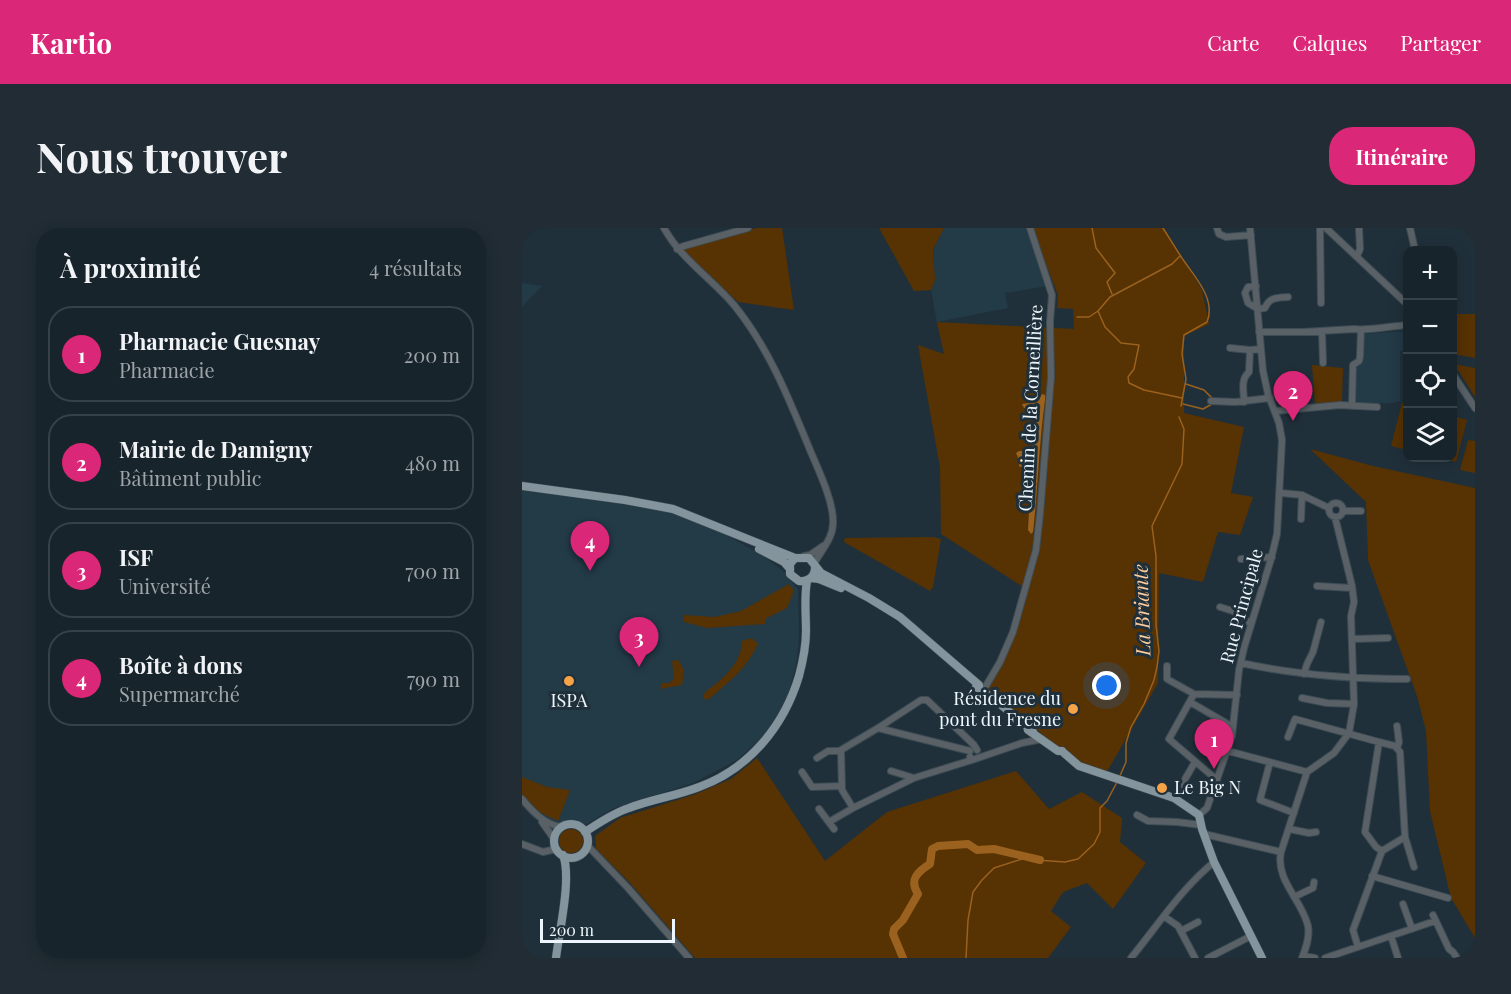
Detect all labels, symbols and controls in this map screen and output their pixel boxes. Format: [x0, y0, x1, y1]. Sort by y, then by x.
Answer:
text: Kartio [30, 24, 112, 61]
text: Carte [1207, 28, 1260, 56]
text: Calques [1293, 28, 1367, 56]
text: Partager [1400, 28, 1481, 56]
button: Itinéraire [1329, 127, 1475, 185]
text: Nous trouver [36, 128, 287, 184]
map controls [1403, 246, 1457, 462]
button: + [1403, 246, 1457, 300]
text: À proximité [60, 250, 201, 285]
text: 4 résultats [369, 254, 462, 281]
button: − [1403, 300, 1457, 354]
street label: Chemin de la Corneillière [1013, 304, 1047, 512]
text: Pharmacie Guesnay [119, 326, 320, 356]
text: 1 [78, 341, 85, 368]
text: 200 m [404, 341, 460, 368]
button: locate [1403, 354, 1457, 408]
text: Pharmacie [119, 356, 215, 383]
pin: 2 [1274, 372, 1312, 421]
button: layers [1403, 408, 1457, 462]
text: Mairie de Damigny [119, 434, 312, 464]
text: 2 [76, 449, 87, 476]
text: 480 m [405, 449, 460, 476]
text: Bâtiment public [119, 464, 262, 491]
pin: 4 [570, 522, 610, 571]
text: ISF [119, 542, 153, 572]
street label: Rue Principale [1214, 546, 1268, 666]
text: 3 [77, 557, 86, 584]
text: 700 m [405, 557, 460, 584]
water label: La Briante [1125, 563, 1156, 657]
text: Université [119, 572, 211, 599]
pin: 3 [620, 618, 658, 667]
text: Boîte à dons [119, 650, 243, 680]
text: 4 [76, 665, 87, 692]
text: 790 m [407, 665, 460, 692]
your location [1092, 671, 1121, 700]
marker: ISPA [562, 674, 576, 688]
text: Supermarché [119, 680, 240, 707]
place label: Résidence du pont du Fresne [939, 686, 1062, 731]
place label: ISPA [551, 688, 588, 712]
marker: Résidence du pont du Fresne [1066, 702, 1080, 716]
pin: 1 [1194, 720, 1234, 769]
place label: Le Big N [1174, 775, 1242, 799]
marker: Le Big N [1155, 781, 1169, 795]
scale bar [540, 916, 675, 944]
text: 200 m [549, 919, 594, 940]

